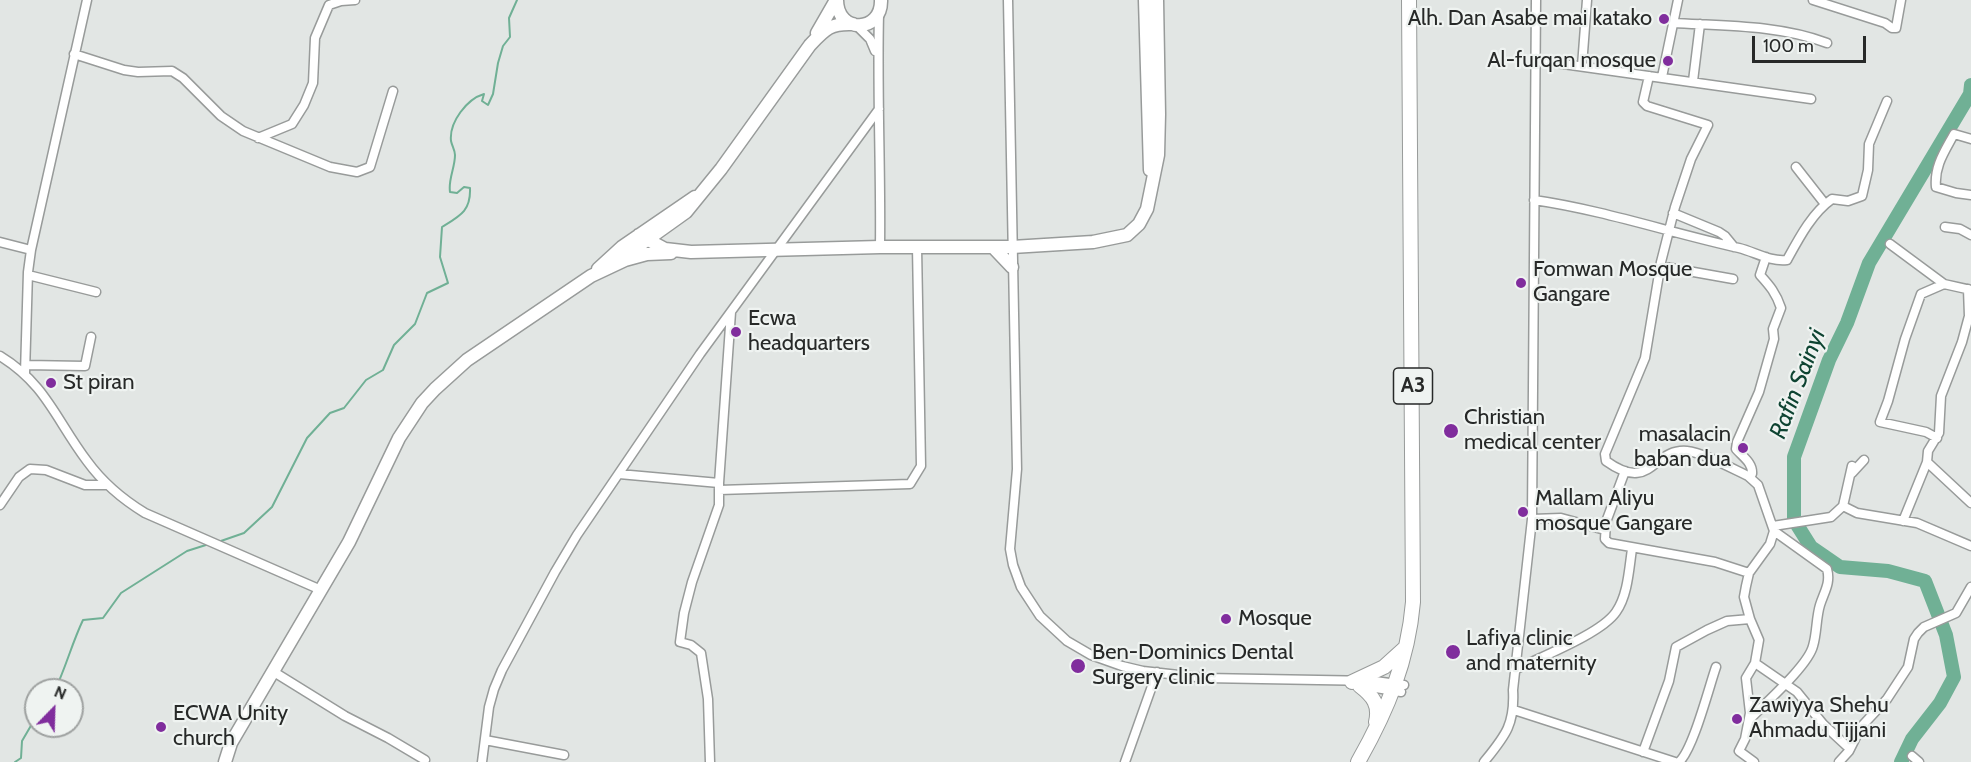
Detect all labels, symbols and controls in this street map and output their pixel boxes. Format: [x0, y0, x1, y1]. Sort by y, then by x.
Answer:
place label: Alh. Dan Asabe mai katako [1408, 6, 1652, 32]
marker: Alh. Dan Asabe mai katako [1657, 12, 1671, 26]
scale bar [1755, 24, 1869, 62]
text: 100 m [1763, 35, 1814, 57]
place label: Al-furqan mosque [1487, 48, 1656, 74]
marker: Al-furqan mosque [1661, 54, 1675, 68]
place label: Fomwan Mosque Gangare [1533, 257, 1692, 308]
marker: Fomwan Mosque Gangare [1514, 276, 1528, 290]
place label: Ecwa headquarters [748, 306, 870, 358]
marker: Ecwa headquarters [729, 325, 743, 339]
water label: Rafin Sainyi [1764, 325, 1832, 443]
road number: A3 [1394, 368, 1432, 404]
place label: St piran [63, 370, 134, 396]
marker: St piran [44, 376, 58, 390]
place label: Christian medical center [1464, 405, 1601, 457]
marker: Christian medical center [1442, 422, 1460, 440]
place label: masalacin baban dua [1634, 422, 1731, 474]
marker: masalacin baban dua [1736, 441, 1750, 455]
place label: Mallam Aliyu mosque Gangare [1535, 486, 1693, 538]
marker: Mallam Aliyu mosque Gangare [1516, 505, 1530, 519]
place label: Mosque [1238, 606, 1312, 632]
marker: Mosque [1219, 612, 1233, 626]
place label: Lafiya clinic and maternity [1466, 626, 1597, 678]
place label: Ben-Dominics Dental Surgery clinic [1092, 640, 1293, 692]
marker: Lafiya clinic and maternity [1444, 643, 1462, 661]
marker: Ben-Dominics Dental Surgery clinic [1069, 657, 1087, 675]
north arrow [24, 678, 84, 738]
text: N [52, 682, 69, 704]
place label: Zawiyya Shehu Ahmadu Tijjani [1749, 693, 1889, 744]
place label: ECWA Unity church [173, 701, 288, 752]
marker: Zawiyya Shehu Ahmadu Tijjani [1730, 712, 1744, 726]
marker: ECWA Unity church [154, 720, 168, 734]

